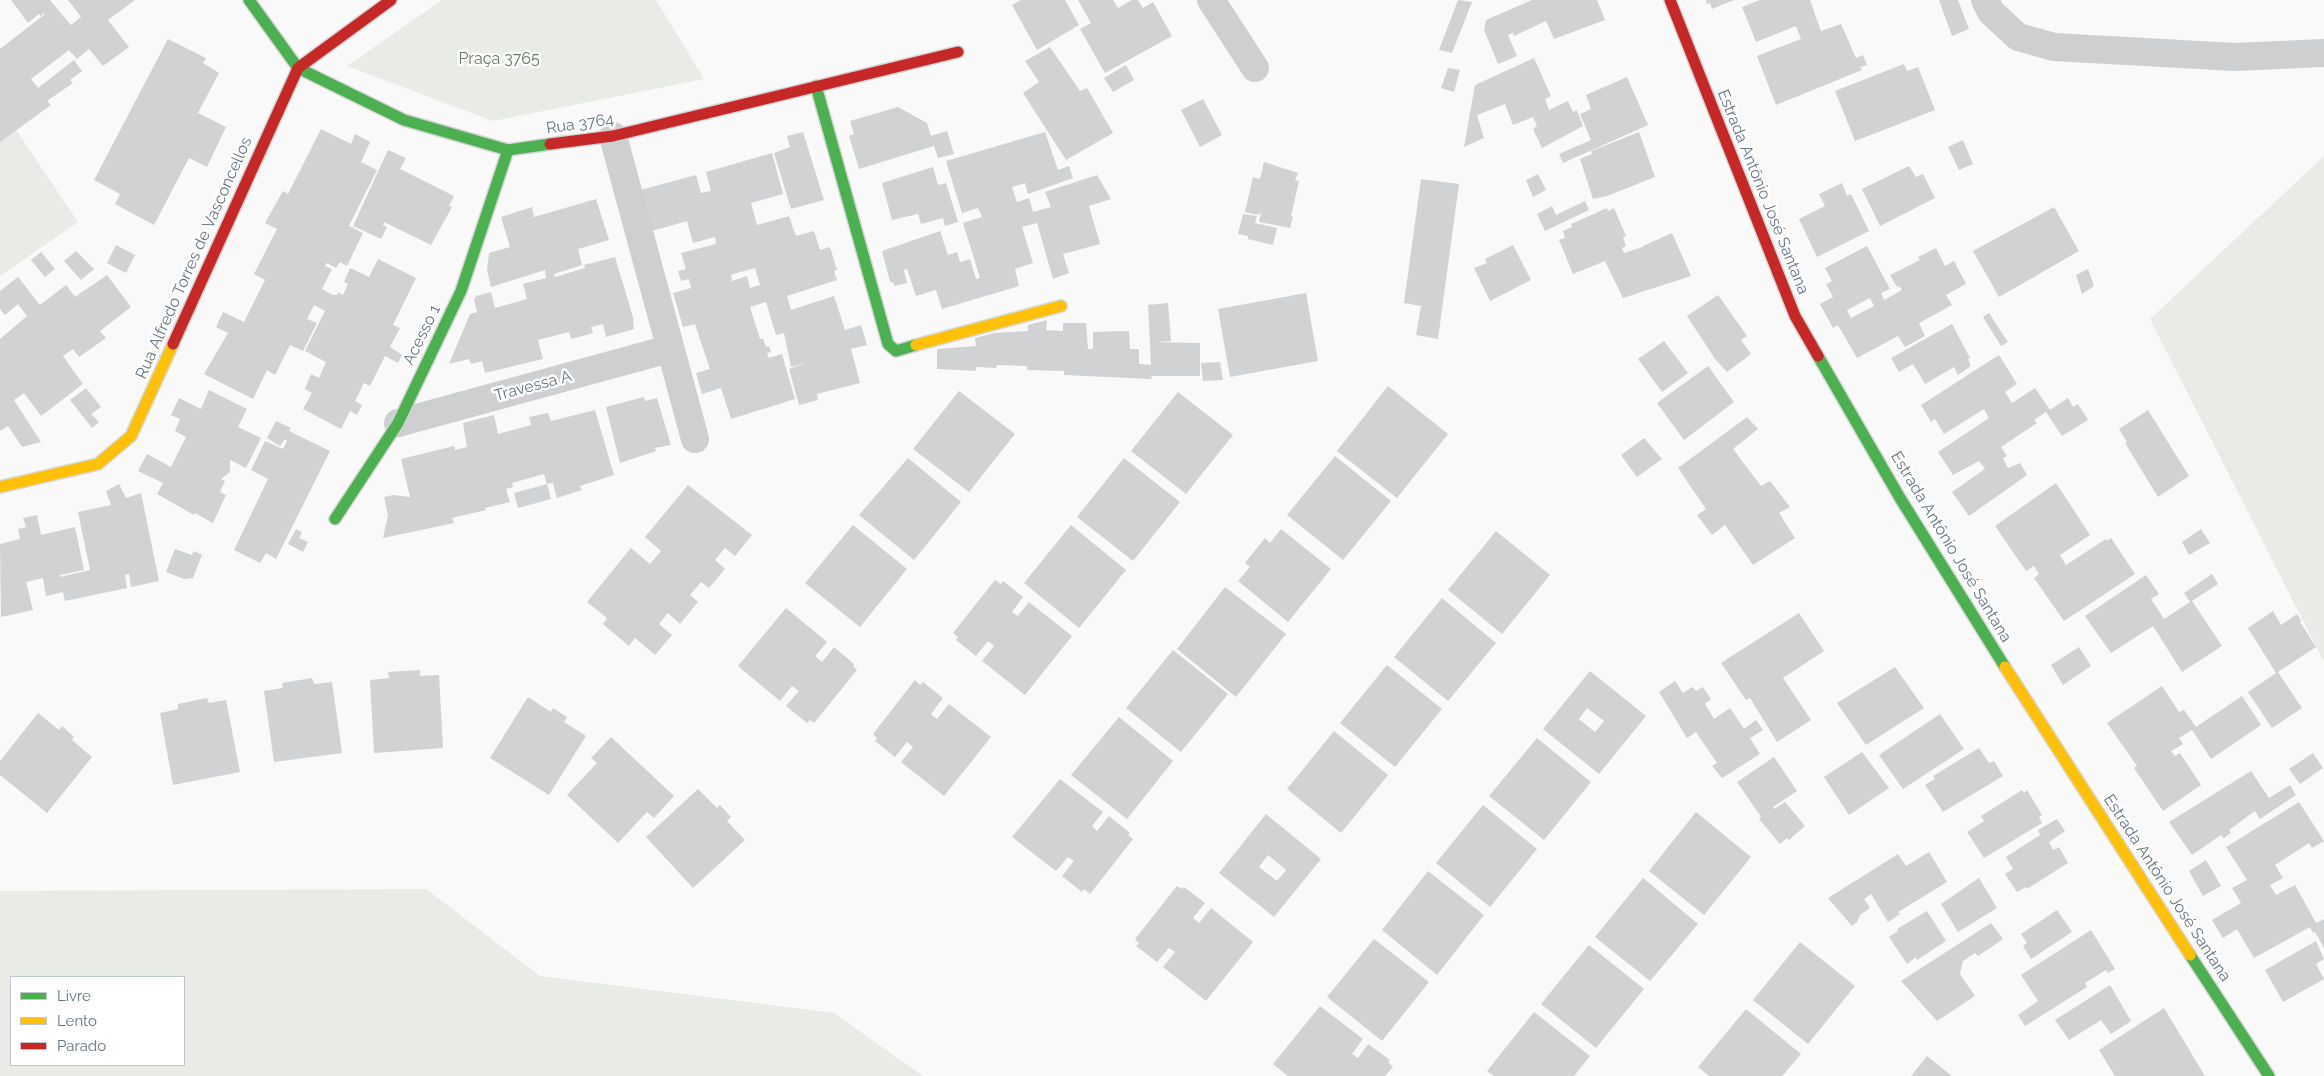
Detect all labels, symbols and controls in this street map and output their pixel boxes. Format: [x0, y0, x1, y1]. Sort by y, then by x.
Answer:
park label: Praça 3765 [458, 49, 540, 69]
street label: Estrada Antônio José Santana [1713, 87, 1813, 297]
street label: Rua 3764 [545, 110, 615, 138]
street label: Rua Alfredo Torres de Vasconcellos [132, 134, 256, 382]
street label: Acesso 1 [399, 302, 445, 368]
street label: Travessa A [492, 366, 574, 406]
street label: Estrada Antônio José Santana [1886, 448, 2016, 646]
street label: Estrada Antônio José Santana [2099, 791, 2235, 985]
legend [10, 976, 185, 1066]
text: Livre [57, 987, 91, 1005]
text: Lento [57, 1012, 97, 1030]
text: Parado [57, 1037, 106, 1055]

